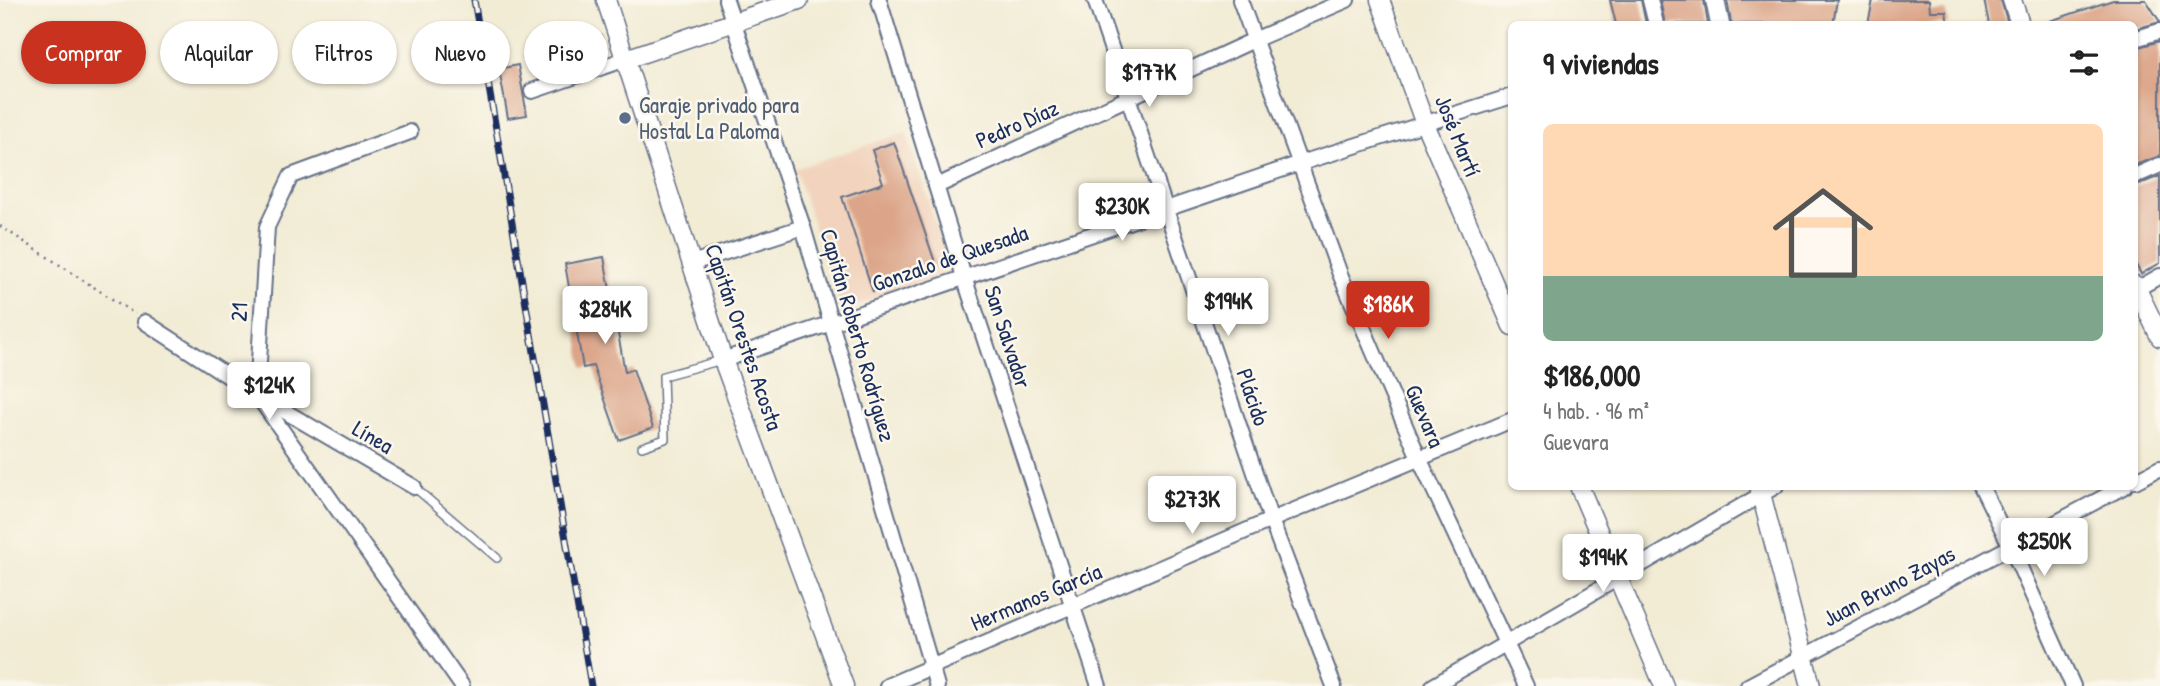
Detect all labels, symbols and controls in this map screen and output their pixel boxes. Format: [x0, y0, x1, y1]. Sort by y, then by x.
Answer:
chip: Comprar [21, 21, 146, 84]
chip: Alquilar [160, 21, 278, 84]
chip: Filtros [292, 21, 397, 84]
chip: Nuevo [411, 21, 510, 84]
chip: Piso [524, 21, 608, 84]
text: 9 viviendas [1543, 43, 1659, 83]
icon: filters [2065, 44, 2103, 82]
pin: $177K [1100, 50, 1198, 109]
text: $177K [1122, 56, 1176, 87]
place label: Garaje privado para Hostal La Paloma [639, 89, 799, 146]
street label: José Martí [1428, 90, 1489, 181]
street label: Pedro Díaz [971, 92, 1063, 156]
marker: Garaje privado para Hostal La Paloma [617, 110, 633, 126]
icon: home [1760, 170, 1886, 296]
pin: $230K [1073, 184, 1171, 243]
text: $230K [1094, 190, 1150, 221]
street label: Gonzalo de Quesada [868, 216, 1032, 299]
street label: Capitán Roberto Rodríguez [813, 225, 904, 445]
street label: Capitán Orestes Acosta [698, 239, 791, 434]
pin: $194K [1179, 278, 1277, 338]
street label: San Salvador [977, 282, 1040, 392]
pin: $186K [1339, 282, 1437, 341]
text: $194K [1203, 285, 1253, 316]
pin: $284K [556, 286, 654, 346]
text: $186K [1362, 288, 1414, 319]
text: $284K [578, 293, 632, 324]
street label: 21 [223, 302, 254, 322]
text: $186,000 [1543, 355, 1640, 395]
pin: $124K [220, 362, 318, 422]
street label: Plácido [1229, 364, 1278, 430]
text: $124K [243, 369, 295, 400]
street label: Guevara [1398, 380, 1453, 452]
text: 4 hab. · 96 m² [1543, 395, 1649, 426]
street label: Línea [347, 413, 399, 461]
text: Guevara [1543, 426, 1608, 457]
pin: $273K [1143, 476, 1241, 536]
text: $273K [1164, 483, 1220, 514]
pin: $250K [1995, 518, 2093, 578]
text: $250K [2017, 525, 2071, 556]
pin: $194K [1554, 534, 1652, 594]
street label: Juan Bruno Zayas [1817, 538, 1960, 633]
text: $194K [1578, 541, 1628, 572]
street label: Hermanos García [966, 555, 1106, 638]

